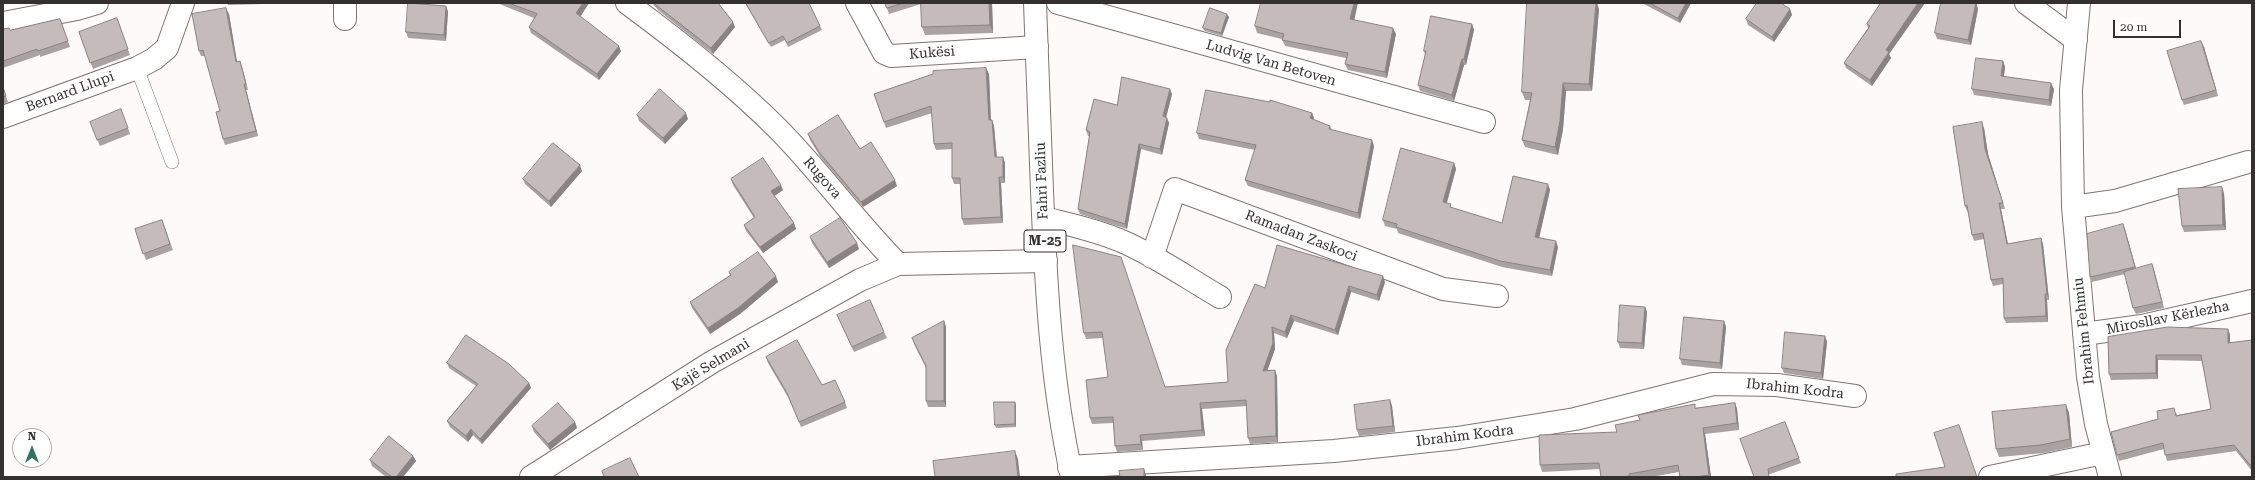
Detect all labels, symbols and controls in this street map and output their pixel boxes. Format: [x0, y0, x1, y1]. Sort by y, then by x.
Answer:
scale bar [2115, 12, 2183, 38]
text: 20 m [2120, 20, 2147, 34]
street label: Ludvig Van Betoven [1204, 36, 1338, 90]
street label: Kukësi [909, 43, 955, 63]
street label: Bernard Llupi [23, 68, 117, 116]
street label: Fahri Fazliu [1032, 142, 1052, 220]
street label: Rugova [799, 154, 845, 202]
street label: Ramadan Zaskoci [1242, 207, 1360, 265]
road number: M-25 [1024, 230, 1066, 252]
street label: Ibrahim Fehmiu [2070, 277, 2098, 385]
street label: Mirosllav Kërlezha [2105, 298, 2231, 338]
street label: Kajë Selmani [669, 335, 753, 395]
street label: Ibrahim Kodra [1745, 376, 1845, 402]
street label: Ibrahim Kodra [1415, 422, 1515, 450]
north arrow [12, 428, 52, 468]
text: N [28, 430, 36, 443]

